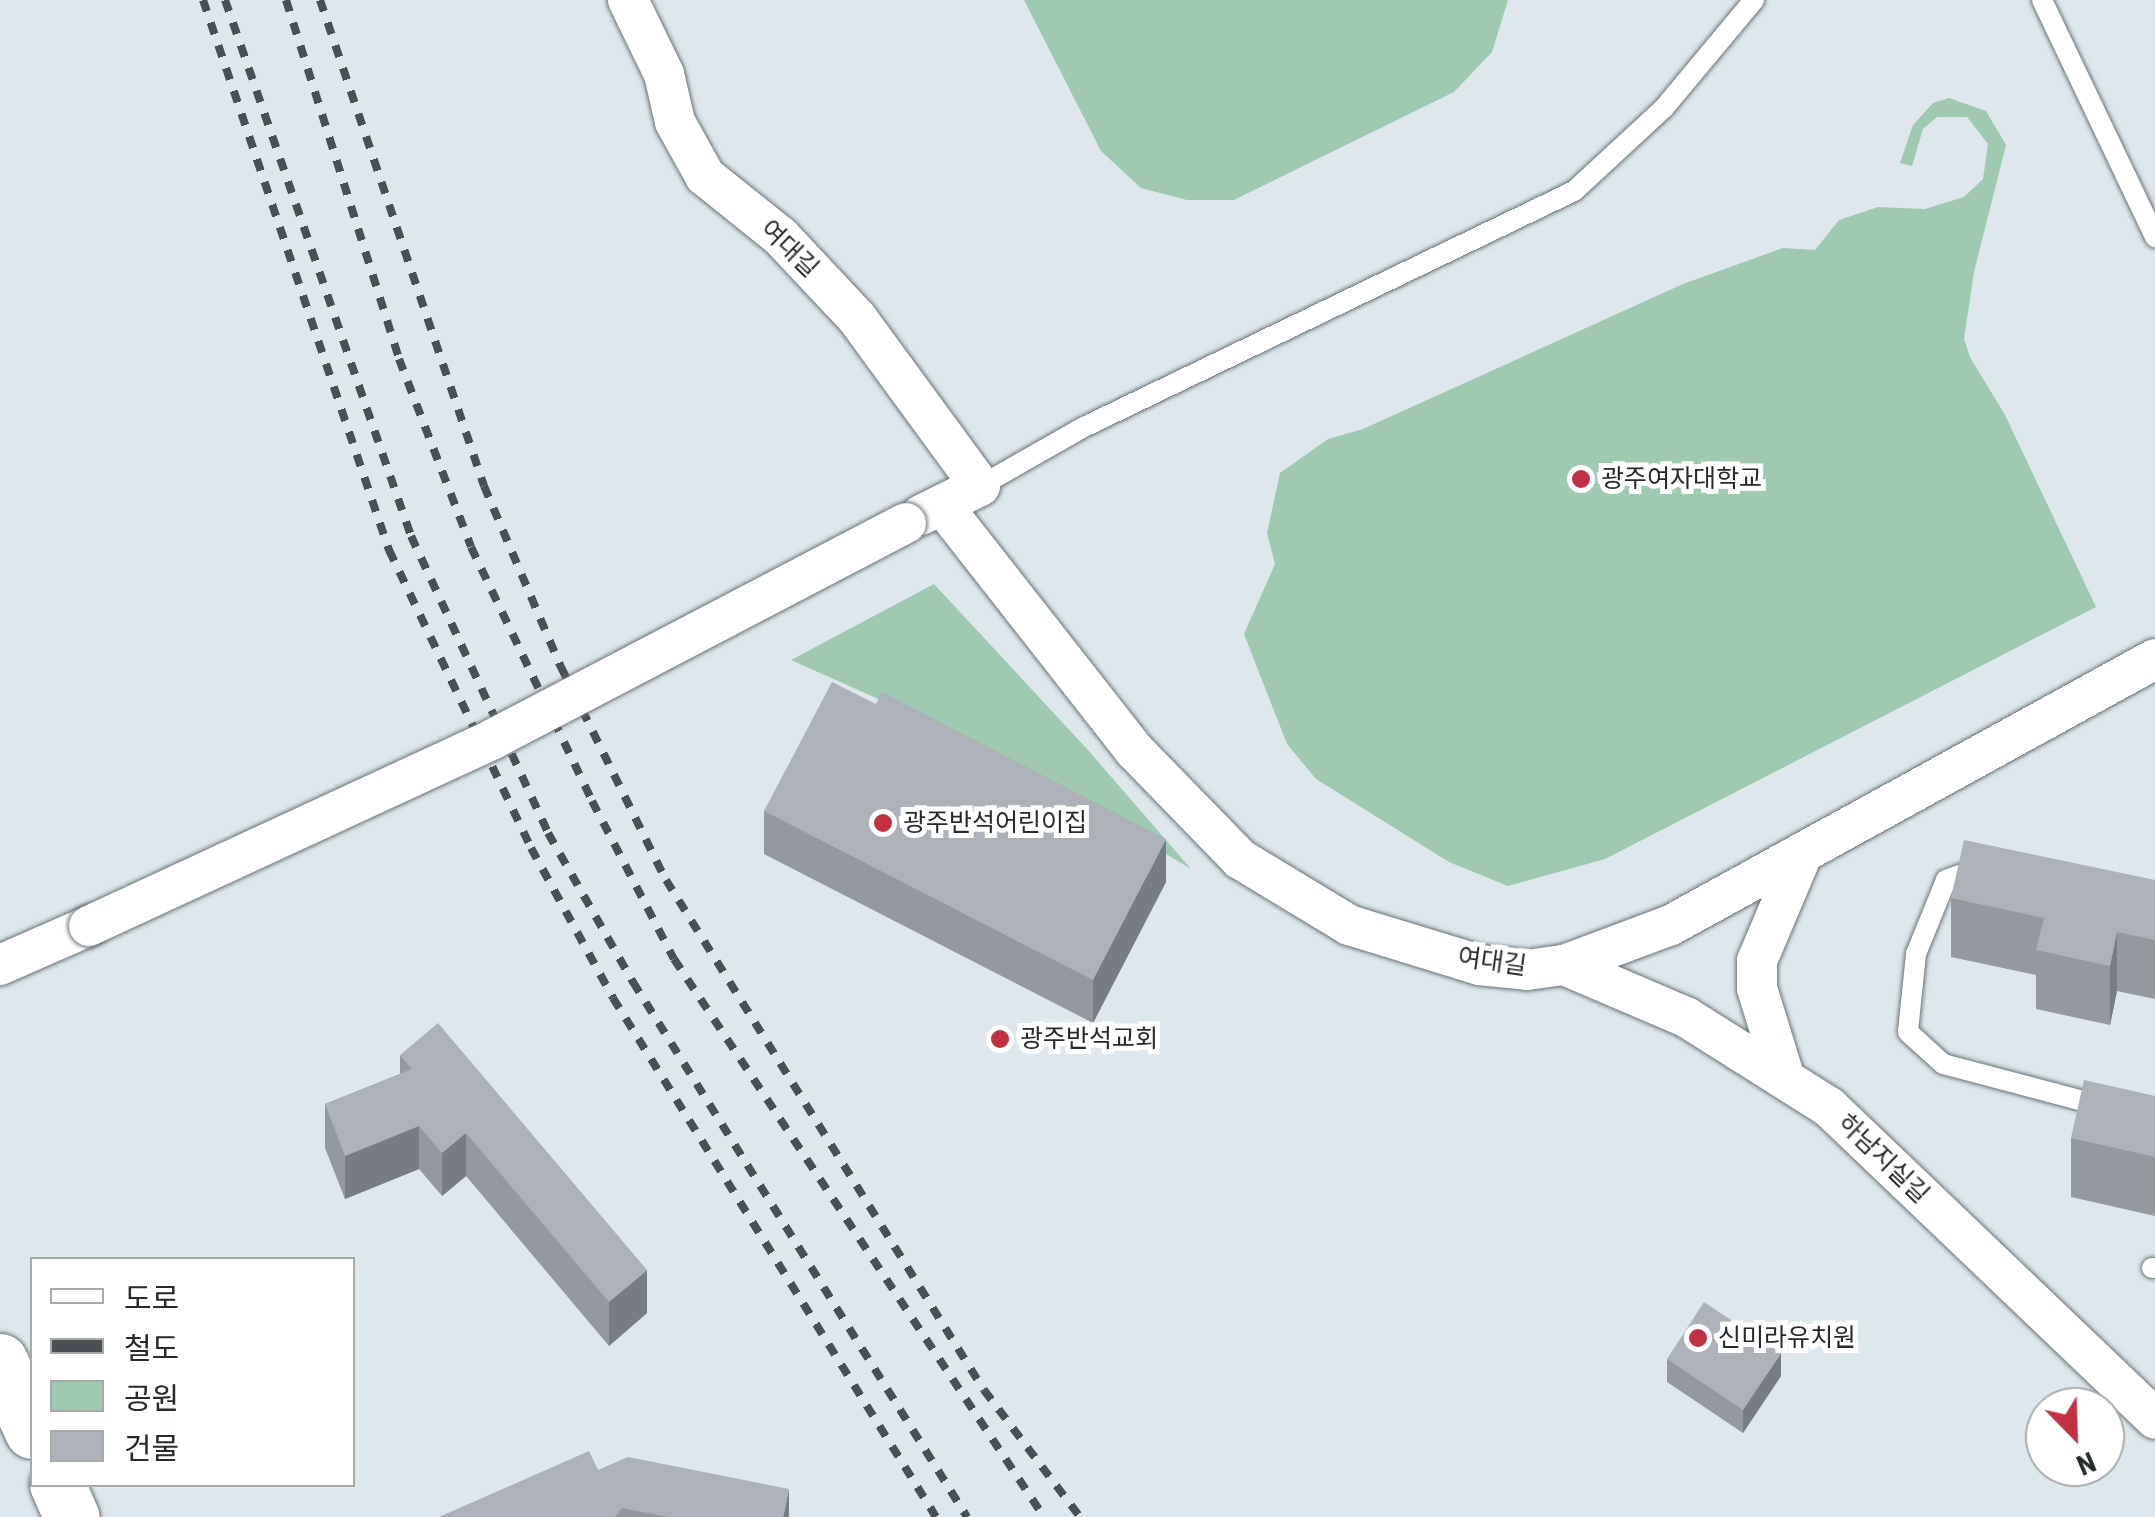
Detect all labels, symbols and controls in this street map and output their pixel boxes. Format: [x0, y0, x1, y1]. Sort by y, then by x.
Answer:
street label: 여대길 [754, 214, 824, 284]
place label: 광주여자대학교 [1601, 464, 1762, 494]
marker: 광주여자대학교 [1570, 468, 1592, 490]
place label: 광주반석어린이집 [903, 808, 1087, 838]
marker: 광주반석어린이집 [872, 812, 894, 834]
street label: 여대길 [1456, 942, 1528, 982]
place label: 광주반석교회 [1020, 1024, 1158, 1054]
marker: 광주반석교회 [989, 1028, 1011, 1050]
street label: 하남지실길 [1831, 1108, 1935, 1210]
legend [30, 1257, 355, 1487]
text: 도로 [124, 1281, 179, 1316]
place label: 신미라유치원 [1718, 1323, 1856, 1353]
marker: 신미라유치원 [1687, 1327, 1709, 1349]
text: 철도 [124, 1331, 179, 1366]
text: 공원 [124, 1381, 179, 1416]
north arrow [2025, 1387, 2125, 1487]
text: 건물 [124, 1431, 179, 1466]
text: N [2072, 1445, 2100, 1482]

